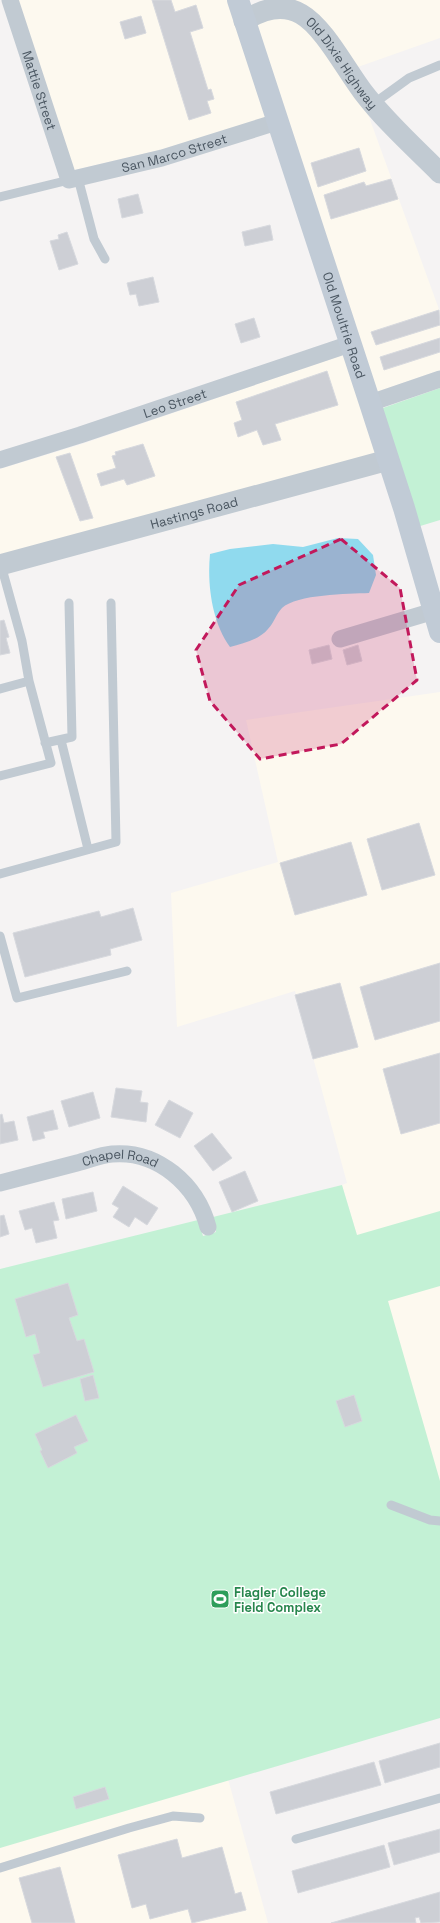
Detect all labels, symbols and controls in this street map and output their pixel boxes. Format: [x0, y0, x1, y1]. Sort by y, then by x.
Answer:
street label: Old Dixie Highway [303, 13, 382, 113]
street label: Mattie Street [19, 48, 61, 132]
street label: San Marco Street [120, 130, 229, 176]
street label: Old Moultrie Road [319, 270, 370, 380]
street label: Leo Street [141, 384, 209, 422]
street label: Hastings Road [148, 492, 240, 532]
street label: Chapel Road [80, 1145, 162, 1171]
place label: Flagler College Field Complex [234, 1584, 326, 1616]
sports icon: Flagler College Field Complex [209, 1588, 231, 1610]

